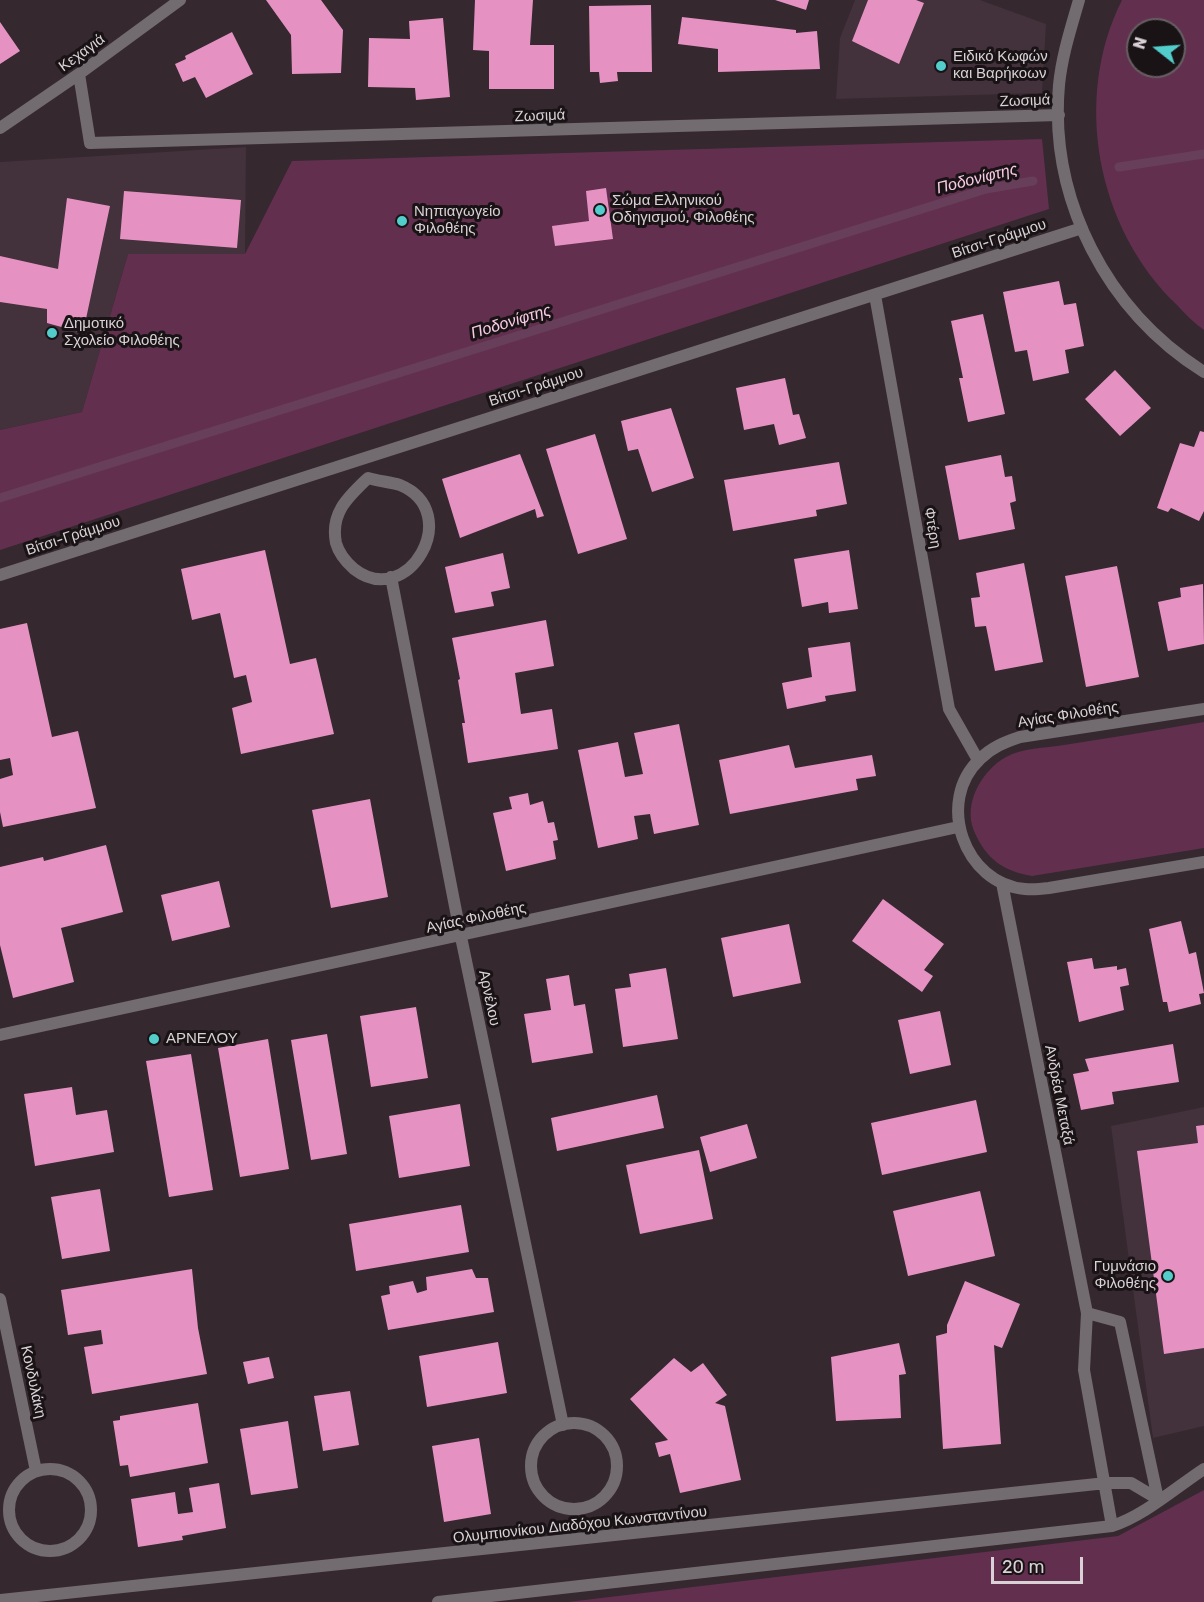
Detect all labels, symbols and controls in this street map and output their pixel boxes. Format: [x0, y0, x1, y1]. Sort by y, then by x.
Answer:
north arrow [1126, 18, 1186, 78]
street label: Κεχαγιά [56, 30, 108, 76]
text: N [1129, 35, 1151, 51]
place label: Ειδικό Κωφών και Βαρήκοων [953, 48, 1048, 83]
marker: Ειδικό Κωφών και Βαρήκοων [934, 59, 948, 73]
street label: Ζωσιμά [999, 91, 1051, 111]
street label: Ζωσιμά [514, 106, 566, 126]
water label: Ποδονίφτης [935, 160, 1019, 198]
place label: Σώμα Ελληνικού Οδηγισμού, Φιλοθέης [612, 192, 755, 227]
place label: Νηπιαγωγείο Φιλοθέης [414, 203, 501, 238]
marker: Σώμα Ελληνικού Οδηγισμού, Φιλοθέης [593, 203, 607, 217]
marker: Νηπιαγωγείο Φιλοθέης [395, 214, 409, 228]
street label: Βίτσι-Γράμμου [950, 215, 1048, 263]
water label: Ποδονίφτης [469, 301, 553, 343]
place label: Δημοτικό Σχολείο Φιλοθέης [64, 315, 180, 350]
marker: Δημοτικό Σχολείο Φιλοθέης [45, 326, 59, 340]
street label: Βίτσι-Γράμμου [487, 363, 585, 411]
street label: Φτέρη [920, 506, 944, 550]
street label: Βίτσι-Γράμμου [24, 512, 122, 560]
street label: Αγίας Φιλοθέης [1016, 698, 1120, 732]
street label: Αγίας Φιλοθέης [424, 899, 528, 937]
street label: Αρνέλου [474, 968, 504, 1028]
place label: ΑΡΝΕΛΟΥ [166, 1030, 238, 1048]
marker: ΑΡΝΕΛΟΥ [147, 1032, 161, 1046]
street label: Ανδρέα Μεταξά [1040, 1043, 1078, 1147]
place label: Γυμνάσιο Φιλοθέης [1094, 1258, 1156, 1293]
marker: Γυμνάσιο Φιλοθέης [1161, 1269, 1175, 1283]
street label: Κονδυλάκη [17, 1344, 49, 1420]
street label: Ολυμπιονίκου Διαδόχου Κωνσταντίνου [452, 1503, 708, 1547]
scale bar [994, 1545, 1086, 1583]
text: 20 m [1002, 1556, 1044, 1578]

